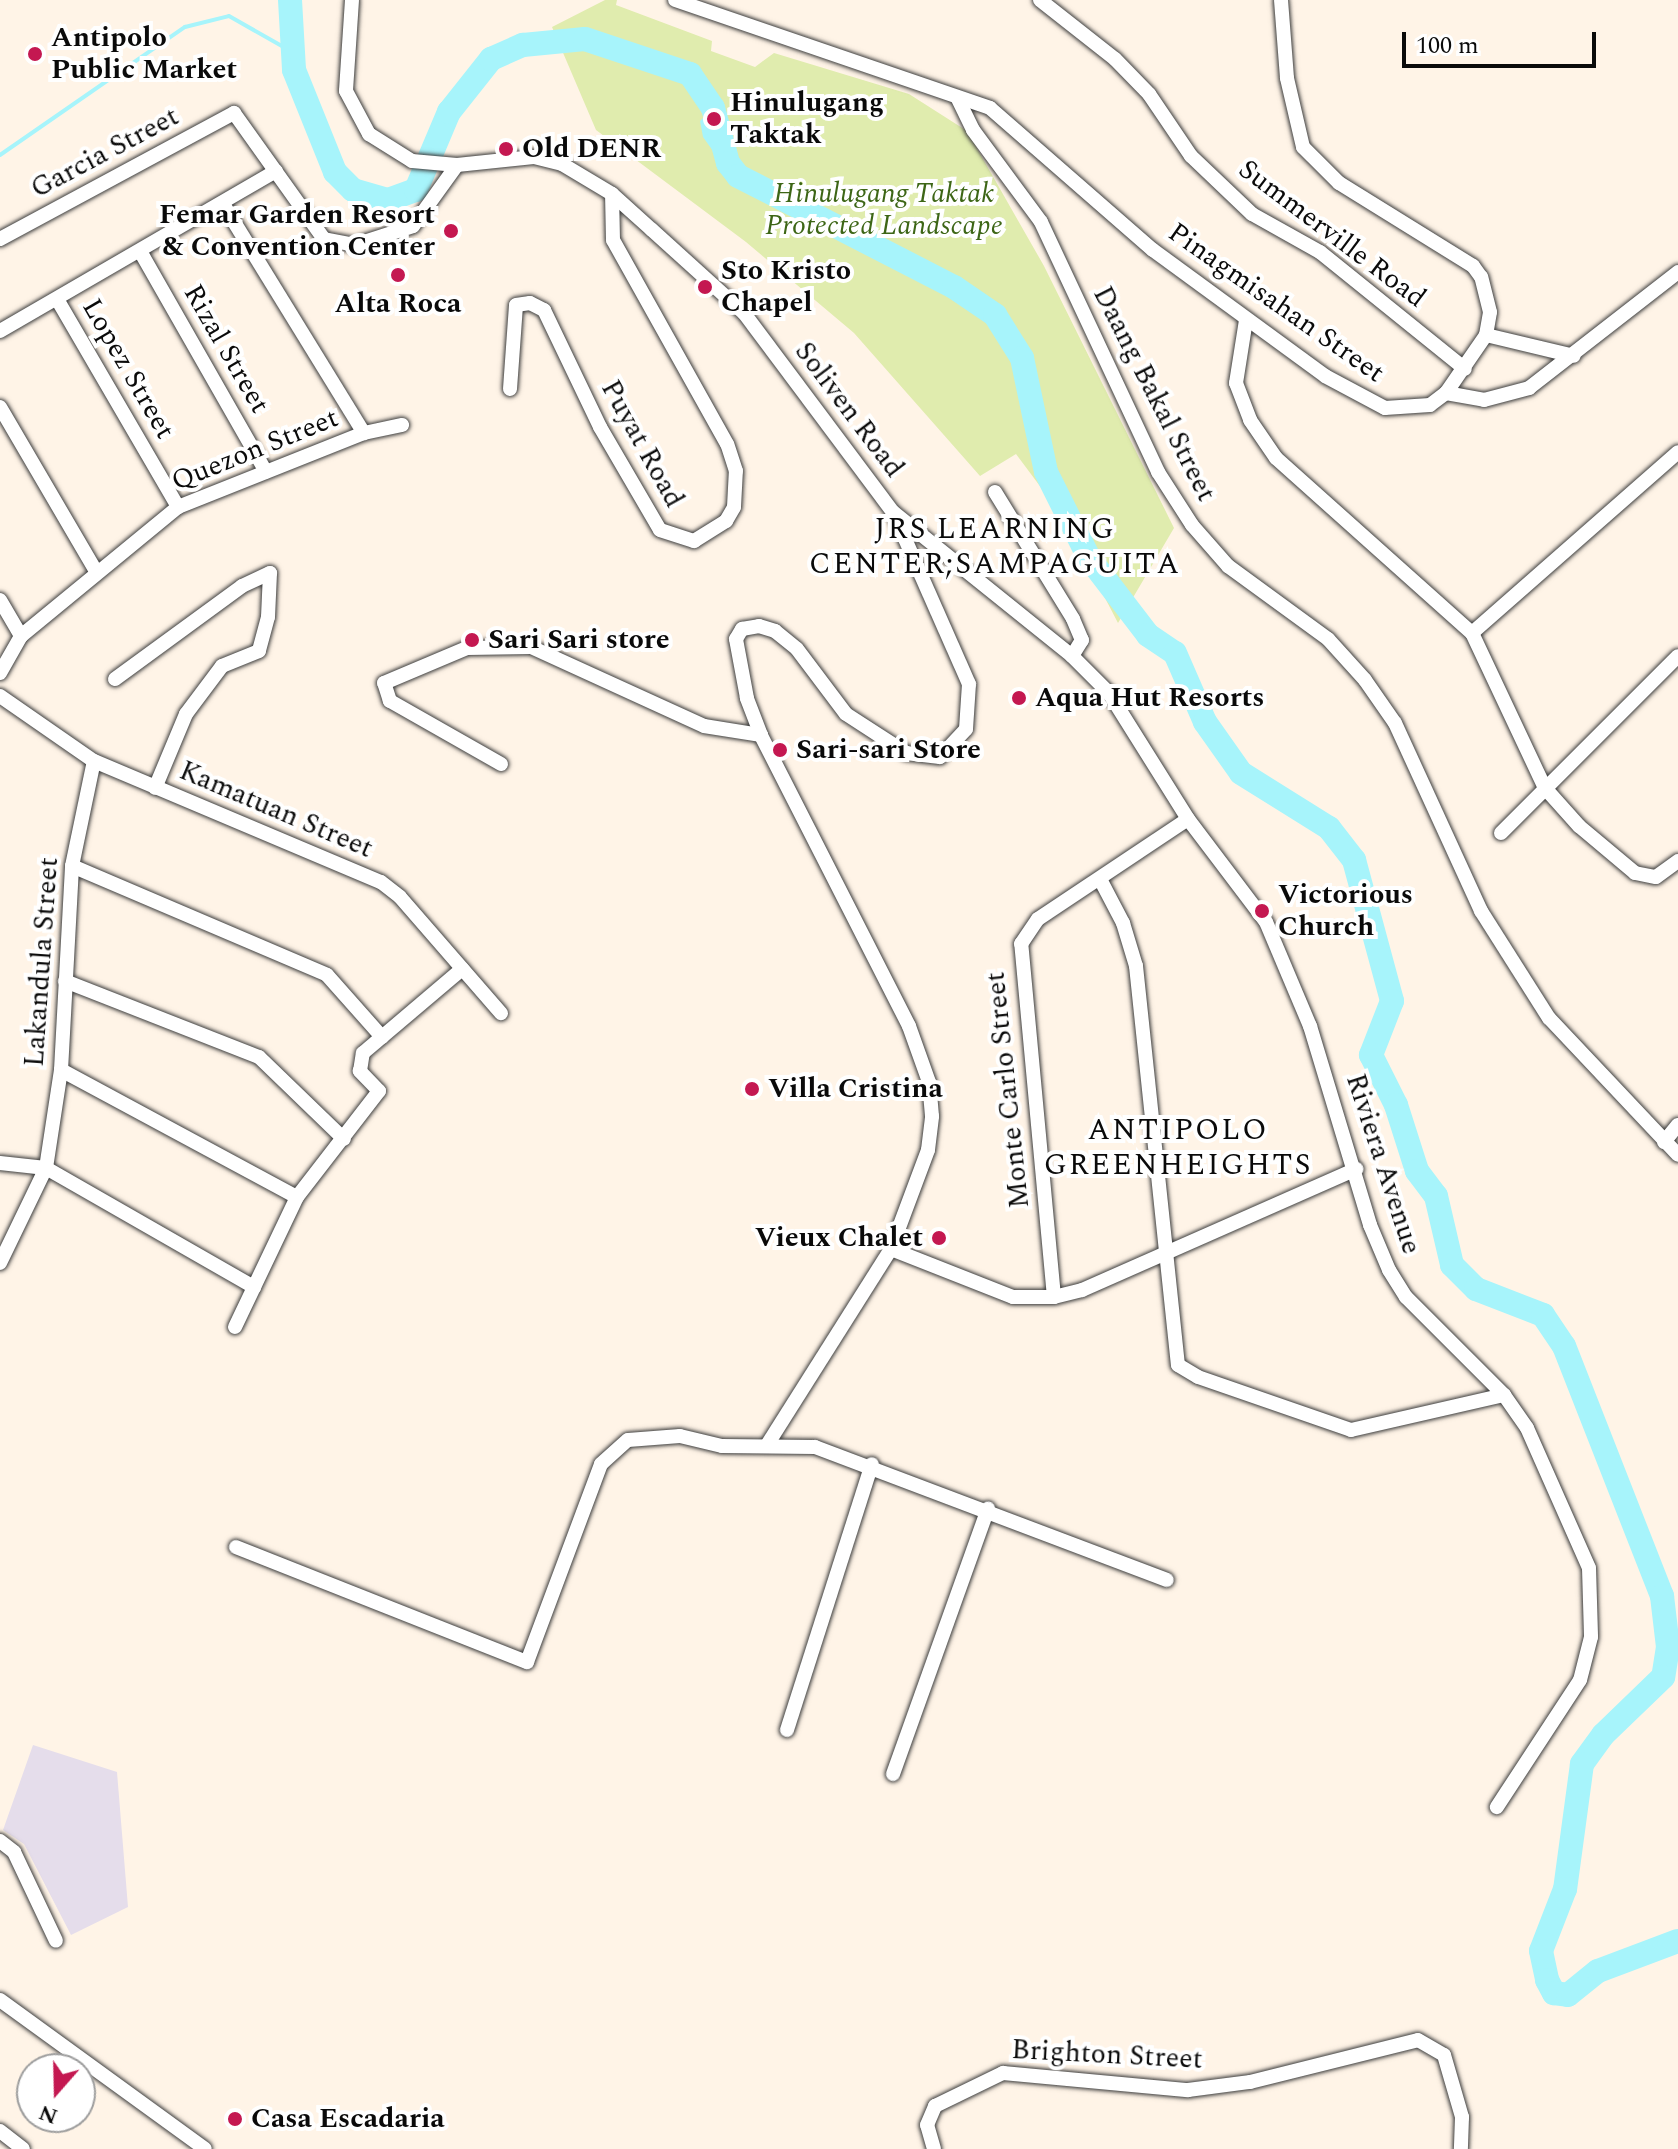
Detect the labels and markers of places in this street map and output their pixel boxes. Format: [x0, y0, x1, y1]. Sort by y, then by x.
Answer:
place label: Antipolo Public Market [51, 21, 237, 87]
marker: Antipolo Public Market [26, 45, 44, 63]
place label: Hinulugang Taktak [730, 86, 884, 152]
marker: Hinulugang Taktak [705, 110, 723, 128]
place label: Old DENR [522, 132, 661, 166]
marker: Old DENR [497, 140, 515, 158]
place label: Femar Garden Resort & Convention Center [159, 198, 435, 264]
marker: Femar Garden Resort & Convention Center [442, 222, 460, 240]
place label: Sto Kristo Chapel [721, 254, 851, 320]
marker: Alta Roca [389, 266, 407, 284]
marker: Sto Kristo Chapel [696, 278, 714, 296]
place label: Alta Roca [335, 287, 461, 321]
place label: Sari Sari store [488, 623, 670, 657]
marker: Sari Sari store [463, 631, 481, 649]
place label: Aqua Hut Resorts [1035, 681, 1265, 715]
marker: Aqua Hut Resorts [1010, 689, 1028, 707]
place label: Sari-sari Store [796, 733, 981, 767]
marker: Sari-sari Store [771, 741, 789, 759]
place label: Victorious Church [1278, 878, 1413, 944]
marker: Victorious Church [1253, 902, 1271, 920]
place label: Villa Cristina [768, 1072, 943, 1106]
marker: Villa Cristina [743, 1080, 761, 1098]
place label: Vieux Chalet [755, 1221, 923, 1255]
marker: Vieux Chalet [930, 1229, 948, 1247]
place label: Casa Escadaria [251, 2102, 445, 2136]
marker: Casa Escadaria [226, 2110, 244, 2128]

